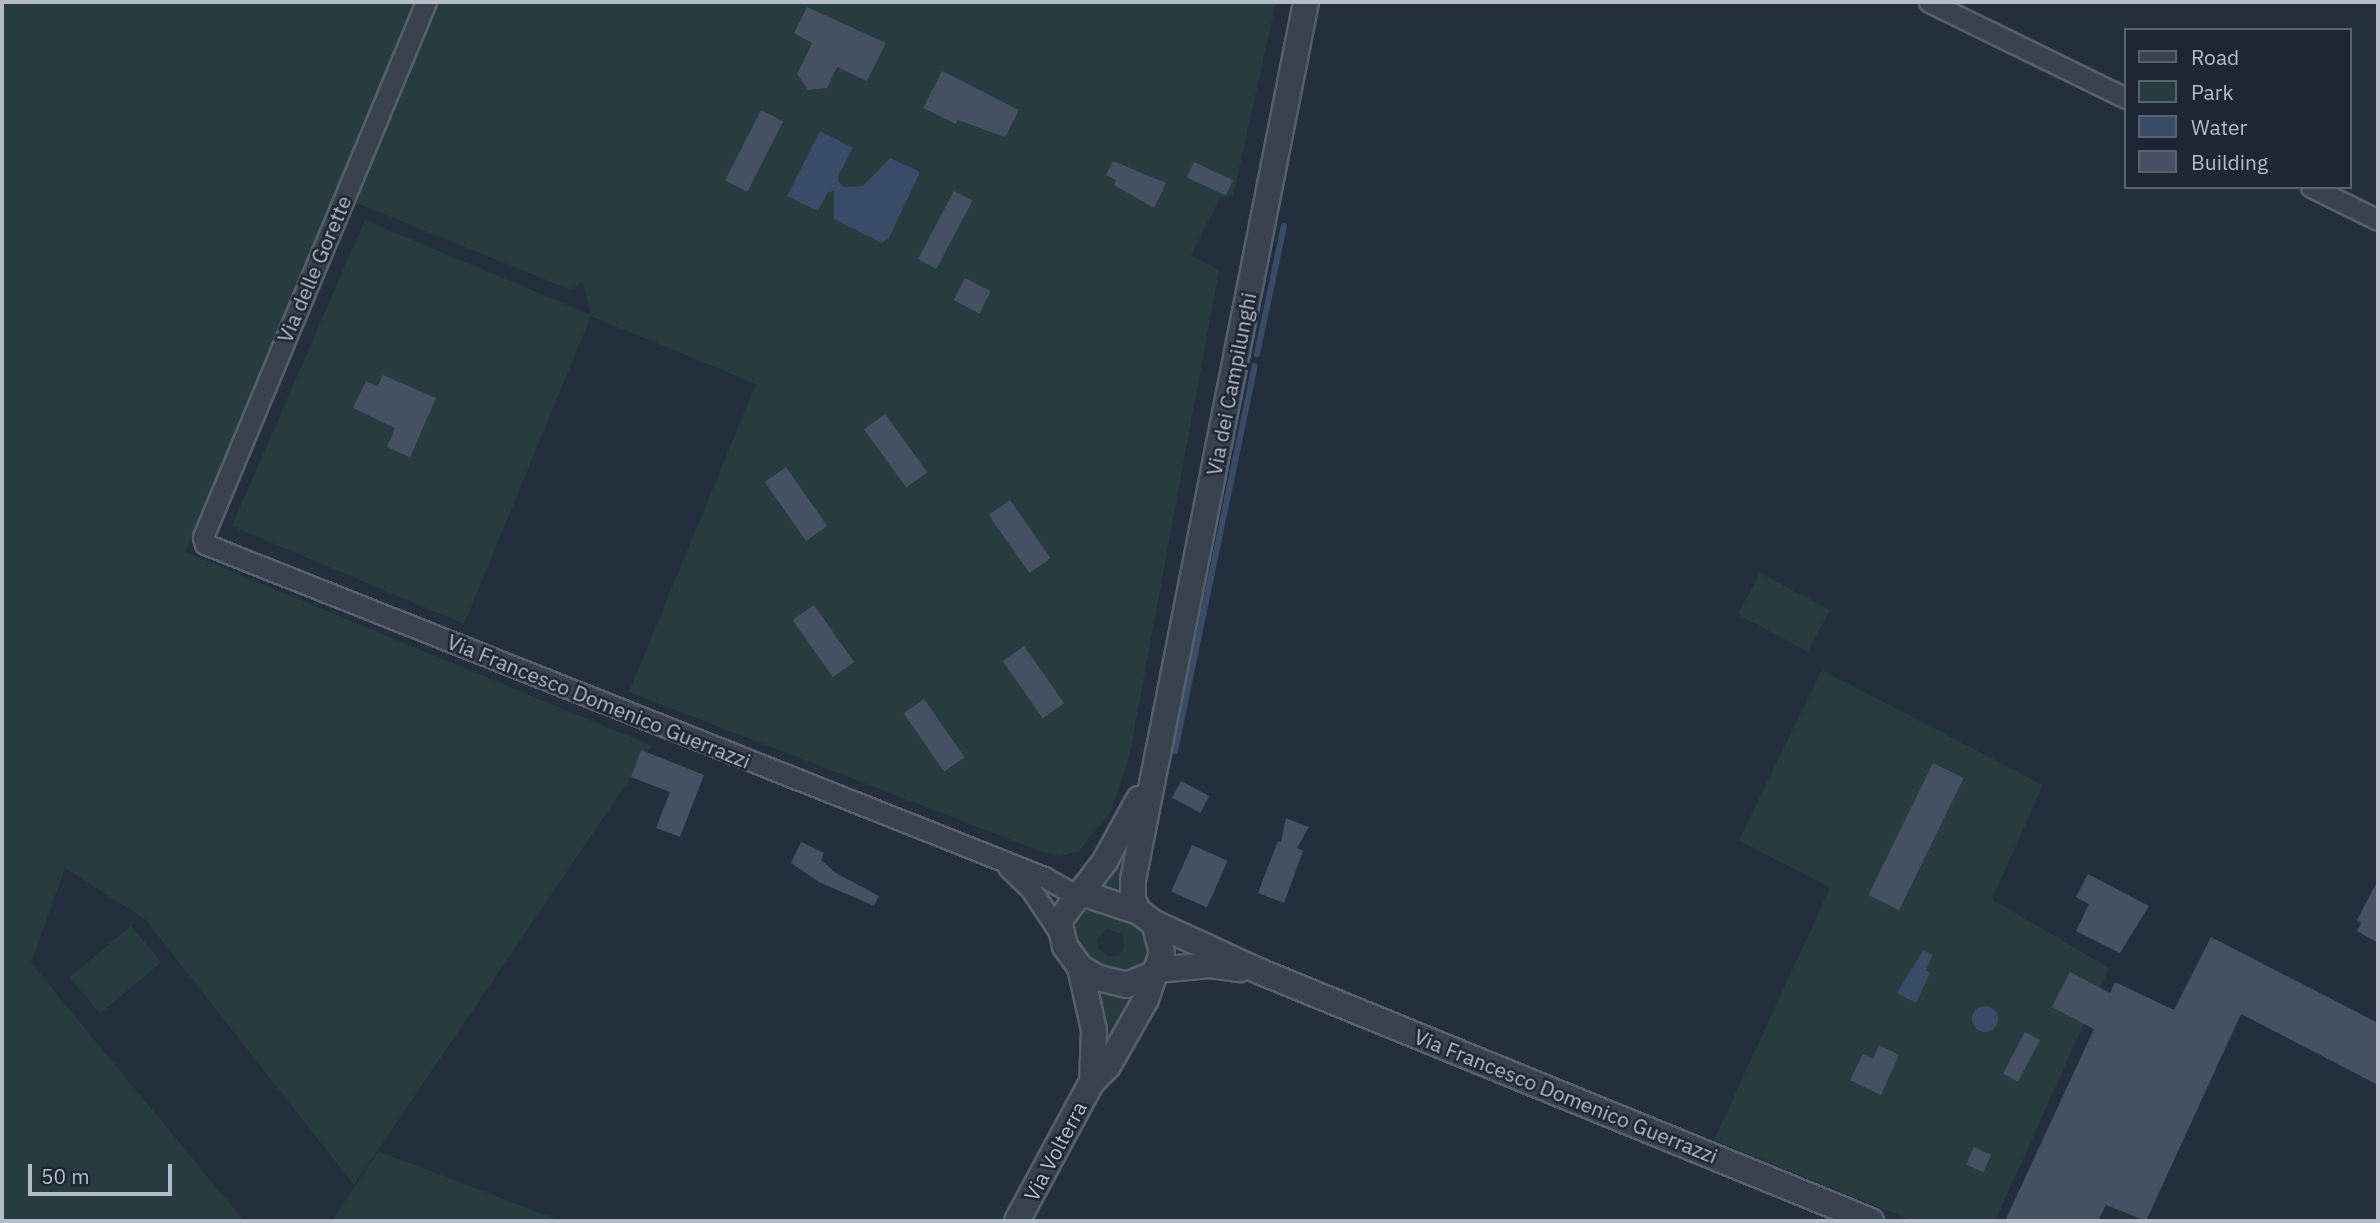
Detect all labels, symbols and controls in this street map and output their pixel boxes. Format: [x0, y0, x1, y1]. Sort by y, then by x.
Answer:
legend [2124, 28, 2352, 189]
text: Road [2191, 43, 2239, 71]
text: Park [2191, 78, 2234, 106]
text: Water [2191, 113, 2247, 141]
text: Building [2191, 148, 2268, 176]
street label: Via delle Gorette [272, 192, 356, 346]
street label: Via dei Campilunghi [1201, 290, 1261, 478]
street label: Via Francesco Domenico Guerrazzi [444, 628, 754, 774]
street label: Via Francesco Domenico Guerrazzi [1411, 1023, 1721, 1169]
street label: Via Volterra [1018, 1097, 1092, 1205]
scale bar [32, 1150, 175, 1194]
text: 50 m [41, 1162, 90, 1190]

